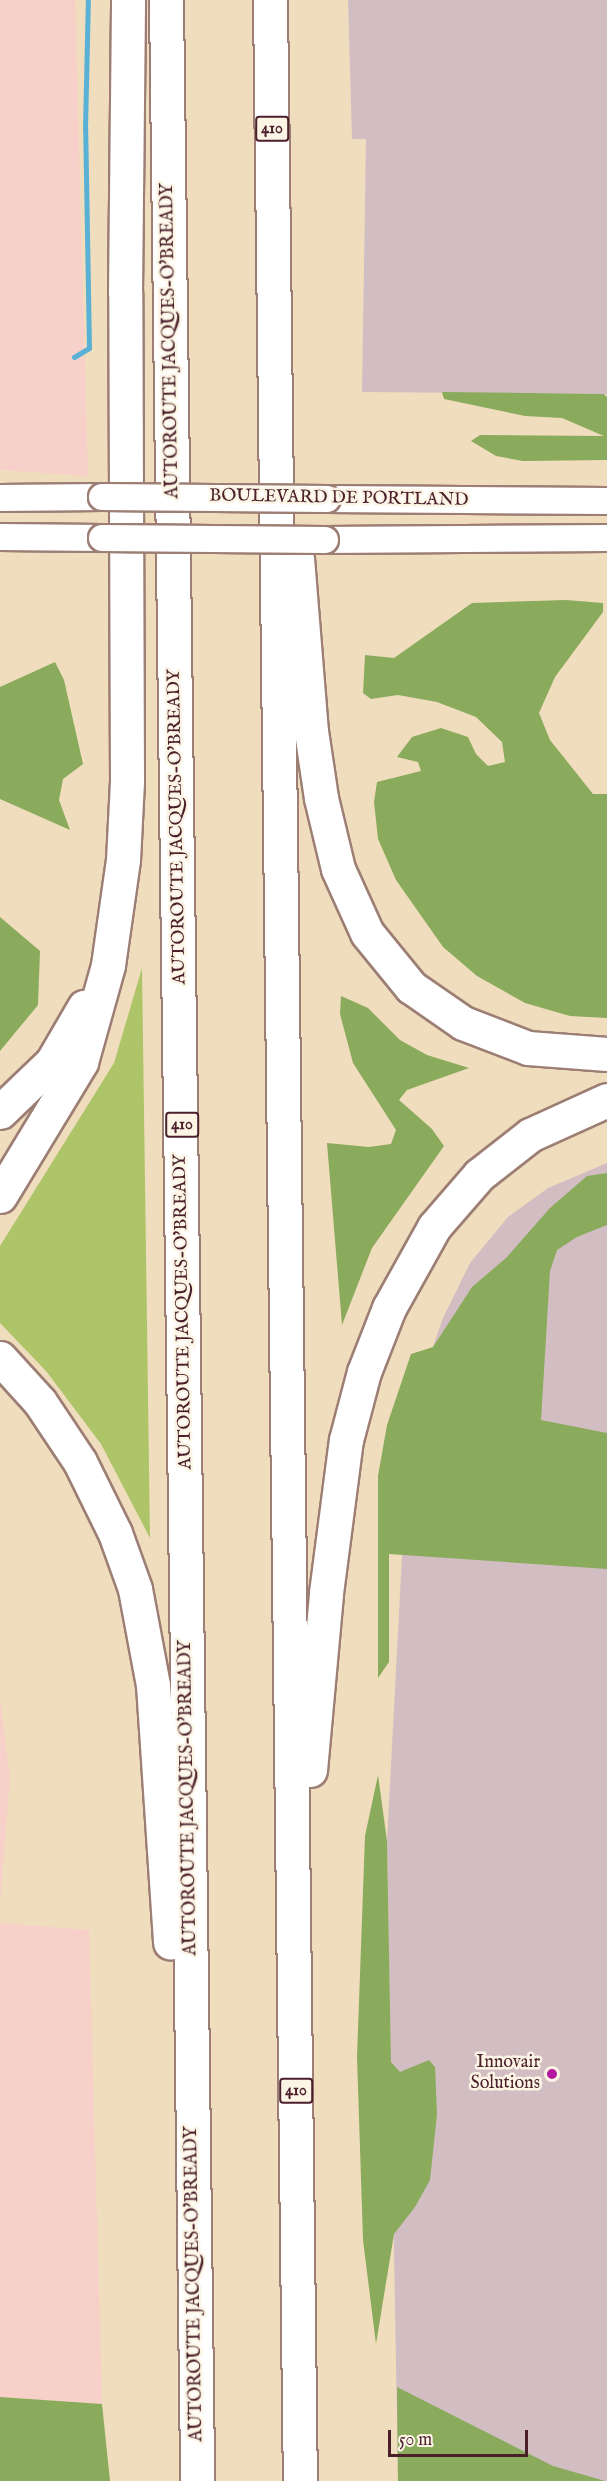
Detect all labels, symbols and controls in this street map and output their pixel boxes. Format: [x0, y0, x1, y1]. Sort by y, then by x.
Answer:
road number: 410 [254, 116, 290, 142]
street label: AUTOROUTE JACQUES-O'BREADY [157, 183, 185, 499]
street label: BOULEVARD DE PORTLAND [209, 486, 469, 512]
street label: AUTOROUTE JACQUES-O'BREADY [164, 669, 192, 985]
road number: 410 [164, 1112, 200, 1138]
street label: AUTOROUTE JACQUES-O'BREADY [170, 1154, 198, 1470]
street label: AUTOROUTE JACQUES-O'BREADY [175, 1640, 203, 1956]
place label: Innovair Solutions [471, 2053, 540, 2096]
marker: Innovair Solutions [545, 2067, 559, 2081]
road number: 410 [278, 2078, 314, 2104]
street label: AUTOROUTE JACQUES-O'BREADY [181, 2126, 209, 2442]
scale bar [391, 2418, 530, 2456]
text: 50 m [399, 2429, 432, 2452]

